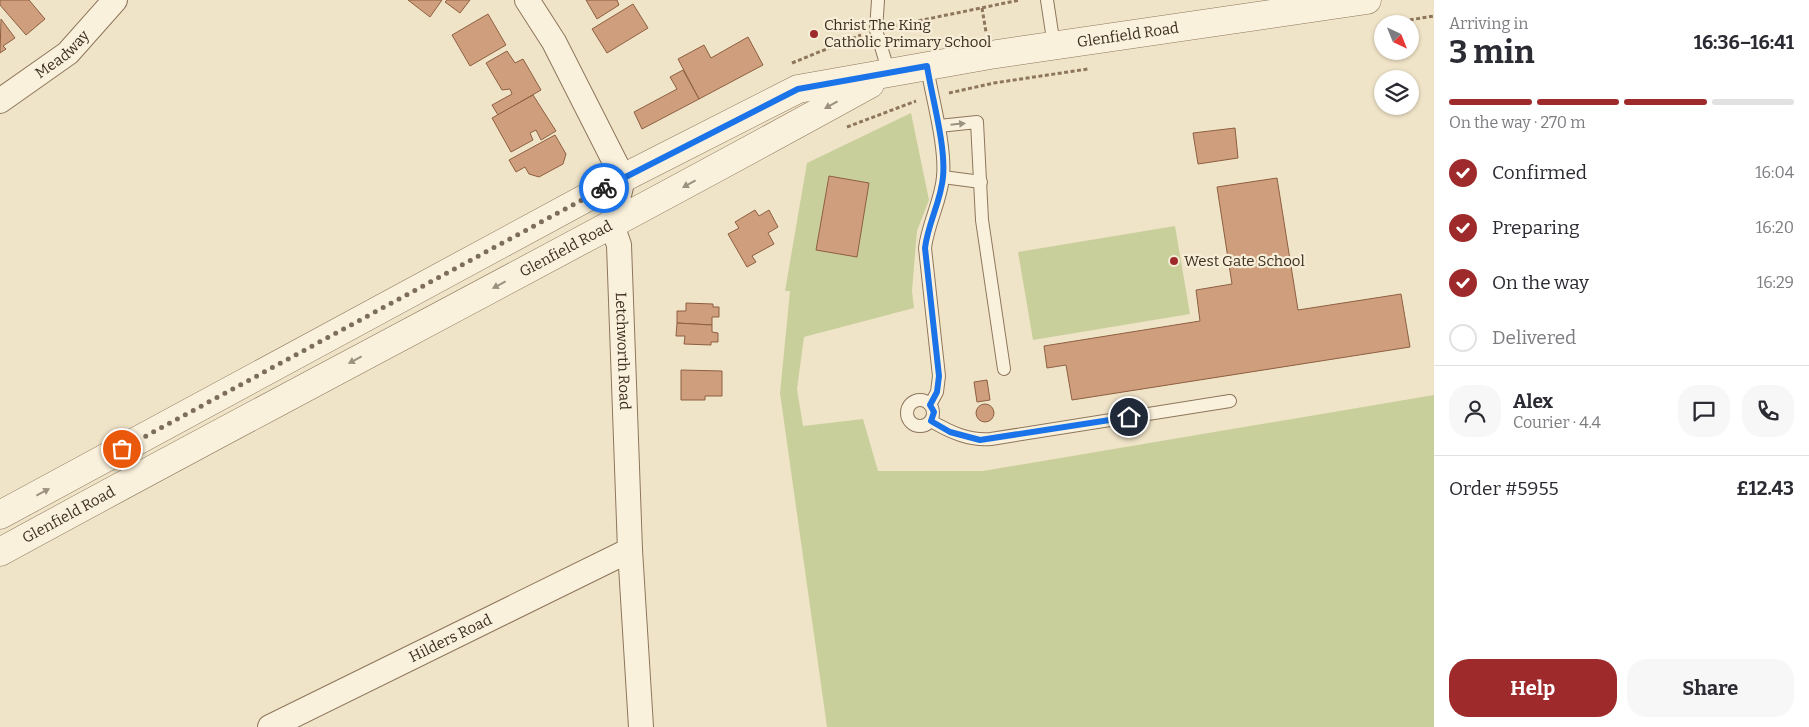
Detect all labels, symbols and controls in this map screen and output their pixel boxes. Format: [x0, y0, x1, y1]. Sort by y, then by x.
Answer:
text: Arriving in [1449, 14, 1528, 33]
north arrow [1374, 15, 1419, 60]
map controls [1374, 15, 1419, 115]
place label: Christ The King Catholic Primary School [824, 16, 991, 51]
street label: Glenfield Road [1076, 19, 1180, 51]
street label: Meadway [32, 26, 93, 82]
marker: Christ The King Catholic Primary School [808, 28, 820, 40]
text: 16:36–16:41 [1694, 31, 1794, 54]
text: 3 min [1449, 33, 1535, 71]
button: layers [1374, 70, 1419, 115]
one-way arrow [824, 101, 838, 110]
text: On the way · 270 m [1449, 113, 1586, 132]
one-way arrow [950, 120, 966, 128]
icon: check [1449, 159, 1477, 187]
text: Confirmed [1492, 161, 1587, 184]
courier [579, 163, 629, 213]
text: 16:04 [1755, 163, 1794, 182]
icon: bike [590, 174, 618, 202]
one-way arrow [682, 179, 695, 188]
icon: check [1449, 214, 1477, 242]
text: Preparing [1492, 216, 1580, 239]
street label: Glenfield Road [516, 217, 615, 281]
text: 16:20 [1756, 218, 1794, 237]
place label: West Gate School [1184, 252, 1305, 270]
marker: West Gate School [1168, 255, 1180, 267]
icon: check [1449, 269, 1477, 297]
text: On the way [1492, 271, 1589, 294]
text: 16:29 [1757, 273, 1794, 292]
one-way arrow [492, 281, 506, 289]
street label: Letchworth Road [612, 292, 634, 410]
text: Delivered [1492, 326, 1576, 349]
one-way arrow [348, 356, 362, 365]
button: person [1449, 385, 1501, 437]
button: chat [1678, 385, 1730, 437]
button: phone [1742, 385, 1794, 437]
text: Alex [1513, 390, 1553, 413]
pin [1108, 396, 1150, 438]
icon: home [1115, 403, 1143, 431]
text: Courier · 4.4 [1513, 413, 1601, 432]
pin [101, 428, 143, 470]
icon: bag [108, 435, 136, 463]
text: Order #5955 [1449, 477, 1559, 500]
text: £12.43 [1736, 477, 1794, 500]
street label: Glenfield Road [19, 482, 118, 547]
one-way arrow [36, 488, 50, 496]
street label: Hilders Road [406, 610, 495, 666]
button: Help [1449, 659, 1617, 717]
button: Share [1627, 659, 1794, 717]

